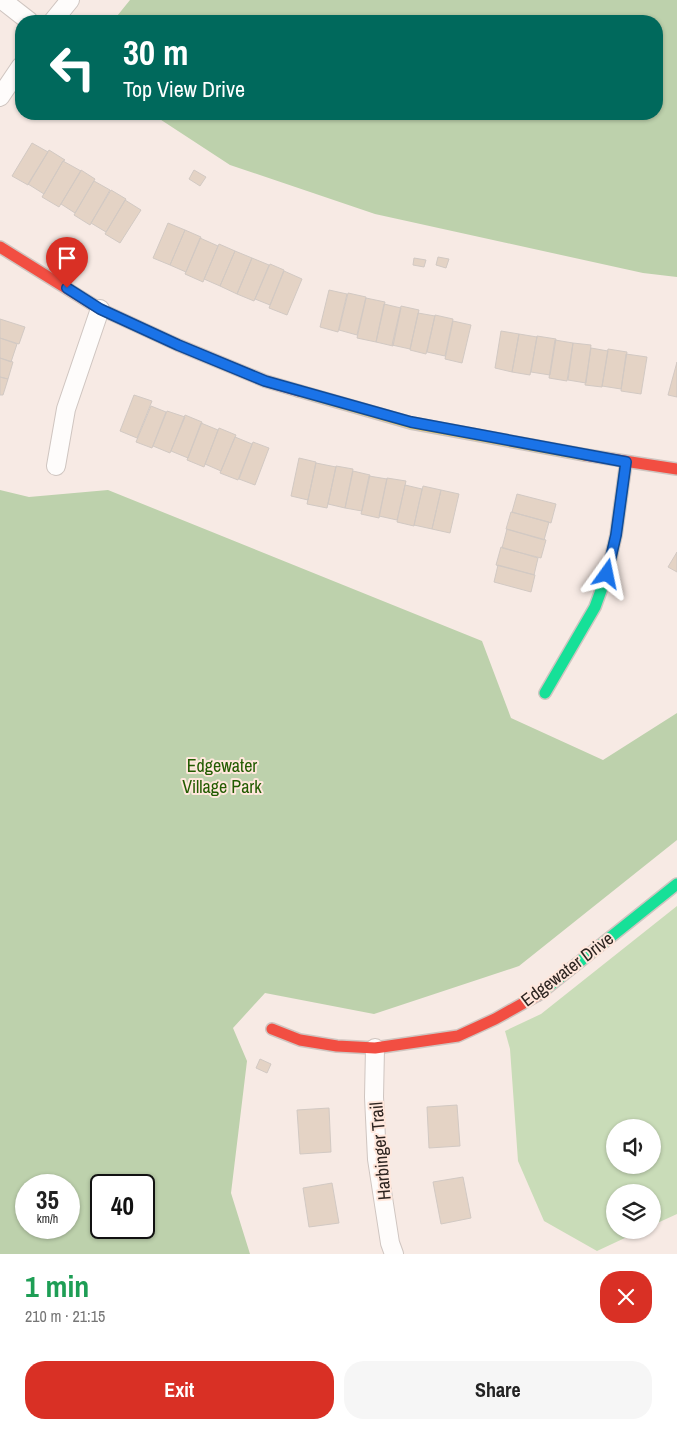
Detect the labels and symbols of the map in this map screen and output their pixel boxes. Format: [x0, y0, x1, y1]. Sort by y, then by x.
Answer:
pin [46, 237, 88, 288]
position arrow [580, 547, 632, 599]
park label: Edgewater Village Park [182, 753, 262, 799]
street label: Edgewater Drive [516, 926, 618, 1012]
street label: Harbinger Trail [363, 1101, 397, 1201]
speed limit sign: 40 [90, 1174, 155, 1239]

